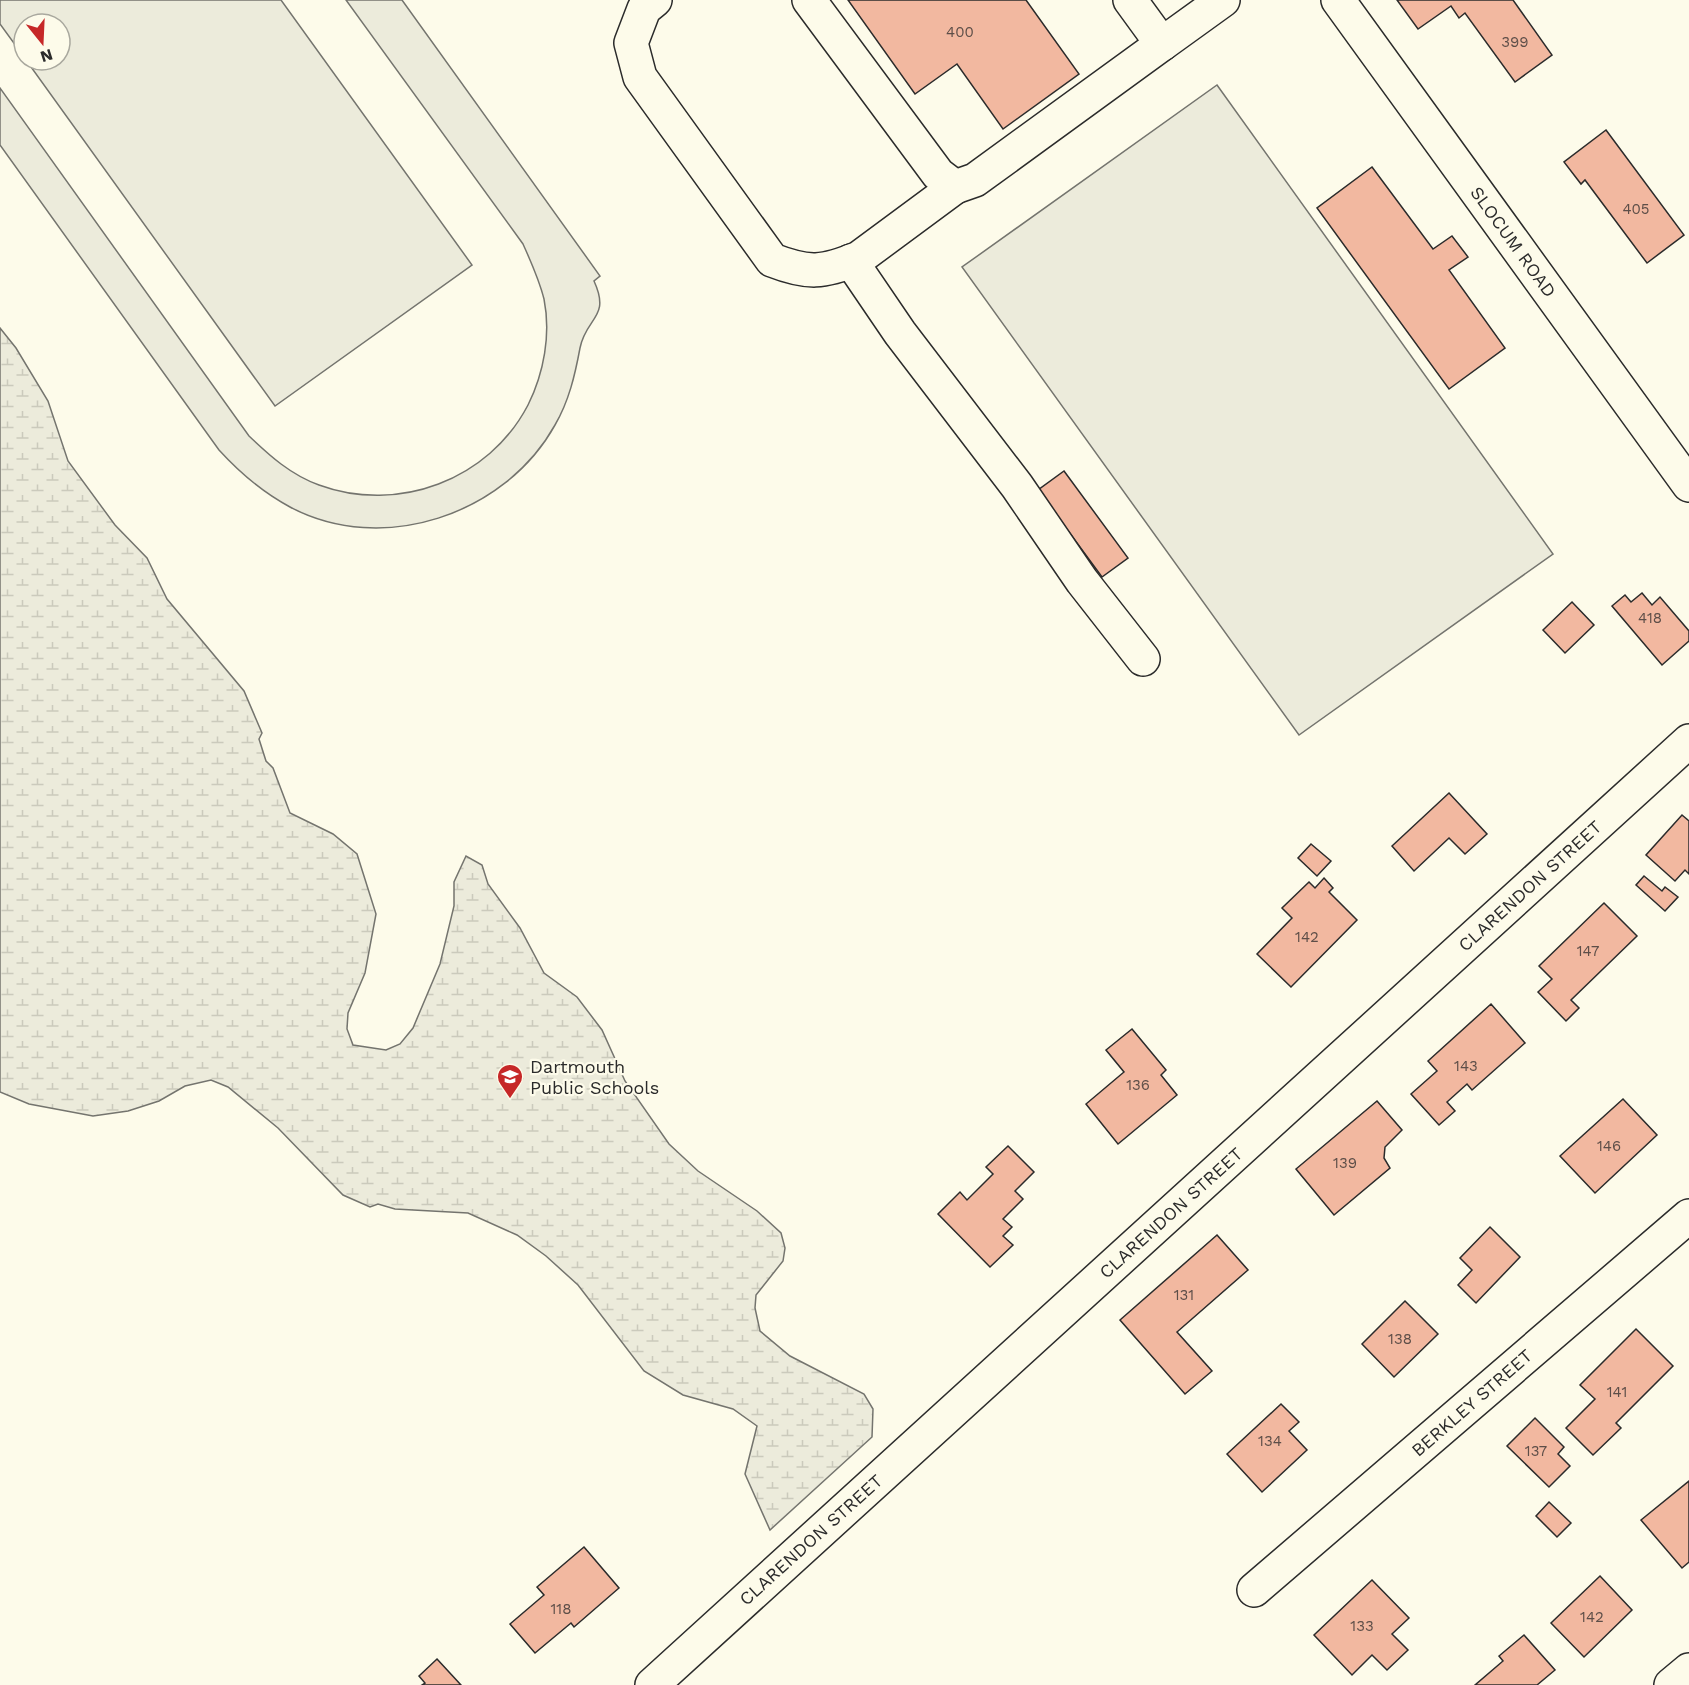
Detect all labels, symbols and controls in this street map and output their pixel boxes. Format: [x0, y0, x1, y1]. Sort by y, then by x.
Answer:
north arrow [12, 12, 72, 72]
house number: 400 [946, 23, 974, 41]
house number: 399 [1501, 33, 1529, 51]
text: N [38, 45, 55, 67]
street label: SLOCUM ROAD [1466, 182, 1561, 301]
house number: 405 [1622, 200, 1650, 218]
house number: 418 [1638, 609, 1662, 627]
street label: CLARENDON STREET [1454, 816, 1606, 955]
house number: 142 [1295, 928, 1319, 946]
house number: 147 [1577, 942, 1599, 960]
place label: Dartmouth Public Schools [530, 1056, 659, 1098]
house number: 143 [1454, 1057, 1478, 1075]
school or university icon: Dartmouth Public Schools [495, 1062, 525, 1100]
house number: 136 [1126, 1076, 1150, 1094]
house number: 146 [1597, 1137, 1621, 1155]
street label: CLARENDON STREET [1095, 1143, 1247, 1282]
house number: 139 [1333, 1154, 1357, 1172]
house number: 131 [1174, 1286, 1194, 1304]
house number: 138 [1388, 1330, 1412, 1348]
street label: BERKLEY STREET [1407, 1345, 1536, 1461]
house number: 141 [1607, 1383, 1627, 1401]
house number: 134 [1258, 1432, 1282, 1450]
house number: 137 [1525, 1442, 1547, 1460]
street label: CLARENDON STREET [735, 1470, 887, 1609]
house number: 118 [551, 1600, 571, 1618]
house number: 142 [1580, 1608, 1604, 1626]
house number: 133 [1350, 1617, 1374, 1635]

